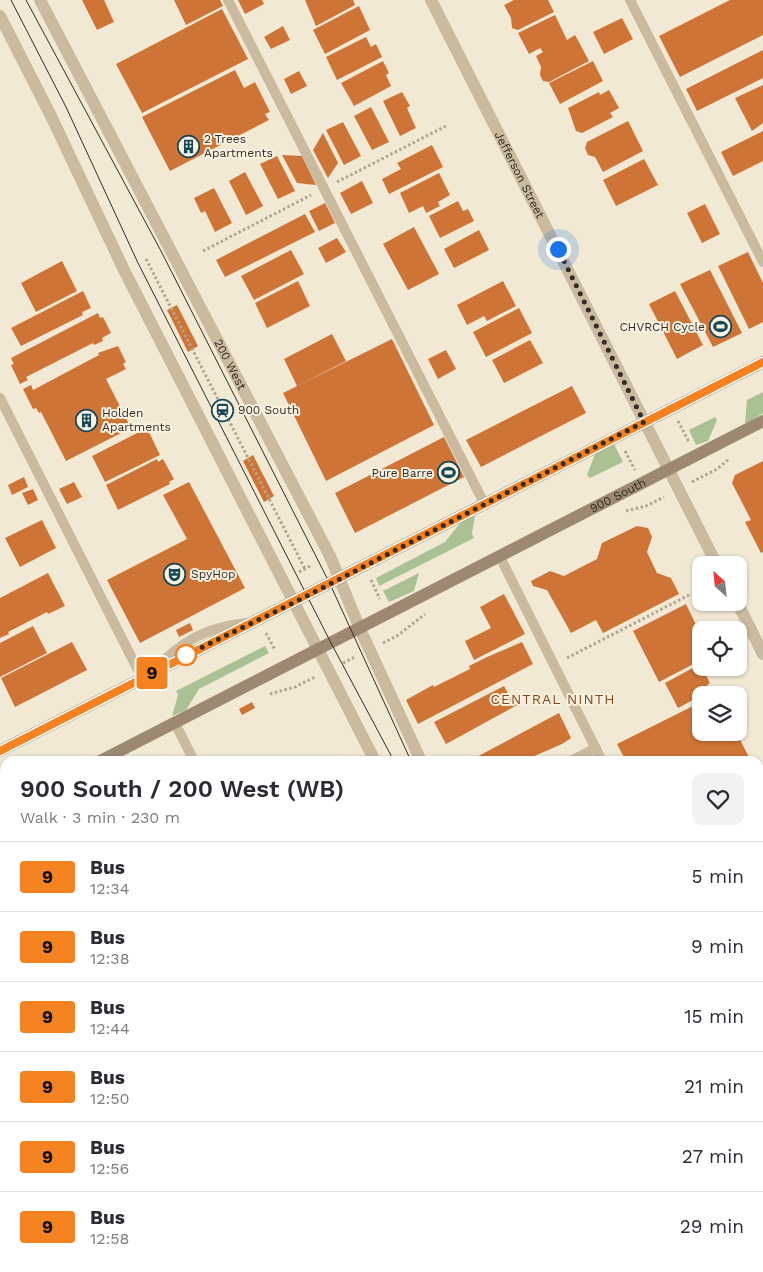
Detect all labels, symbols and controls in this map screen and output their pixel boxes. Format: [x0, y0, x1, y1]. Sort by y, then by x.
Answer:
street label: Jefferson Street [492, 129, 547, 221]
place label: 2 Trees Apartments [204, 132, 273, 160]
building icon: 2 Trees Apartments [176, 134, 200, 158]
your location [546, 237, 571, 262]
sports icon: CHVRCH Cycle [709, 315, 733, 339]
place label: CHVRCH Cycle [619, 320, 705, 334]
street label: 200 West [211, 337, 249, 392]
station icon: 900 South [210, 398, 234, 422]
place label: 900 South [238, 403, 299, 417]
place label: Holden Apartments [102, 406, 171, 434]
building icon: Holden Apartments [74, 408, 98, 432]
sports icon: Pure Barre [437, 461, 461, 485]
place label: Pure Barre [371, 466, 433, 480]
street label: 900 South [587, 475, 648, 516]
north arrow [692, 556, 748, 611]
map controls [692, 556, 747, 741]
theatre icon: SpyHop [163, 562, 187, 586]
place label: SpyHop [191, 567, 236, 581]
button: locate [692, 621, 747, 676]
unlabelled marker [175, 644, 197, 666]
line badge: 9 [136, 657, 168, 689]
text: 9 [146, 662, 158, 683]
button: layers [692, 686, 747, 741]
district label: CENTRAL NINTH [490, 691, 616, 707]
button: heart [692, 773, 744, 825]
text: 900 South / 200 West (WB) [20, 775, 344, 803]
text: Walk · 3 min · 230 m [20, 808, 180, 827]
text: Bus [90, 856, 125, 879]
text: 5 min [692, 865, 744, 888]
text: 9 [42, 866, 53, 887]
text: 12:34 [90, 879, 129, 898]
text: Bus [90, 926, 125, 949]
text: 9 min [691, 935, 744, 958]
text: 9 [42, 936, 53, 957]
text: 12:38 [90, 949, 130, 968]
text: Bus [90, 996, 125, 1019]
text: 15 min [684, 1005, 744, 1028]
text: 9 [42, 1006, 53, 1027]
text: 12:44 [90, 1019, 130, 1038]
text: Bus [90, 1066, 125, 1089]
text: 21 min [684, 1075, 744, 1098]
text: 9 [42, 1076, 53, 1097]
text: 12:50 [90, 1089, 130, 1108]
text: Bus [90, 1136, 125, 1159]
text: 27 min [682, 1145, 744, 1168]
text: 9 [42, 1146, 53, 1167]
text: 12:56 [90, 1159, 129, 1178]
text: Bus [90, 1206, 125, 1229]
text: 29 min [680, 1215, 744, 1238]
text: 9 [42, 1216, 53, 1237]
text: 12:58 [90, 1229, 129, 1248]

